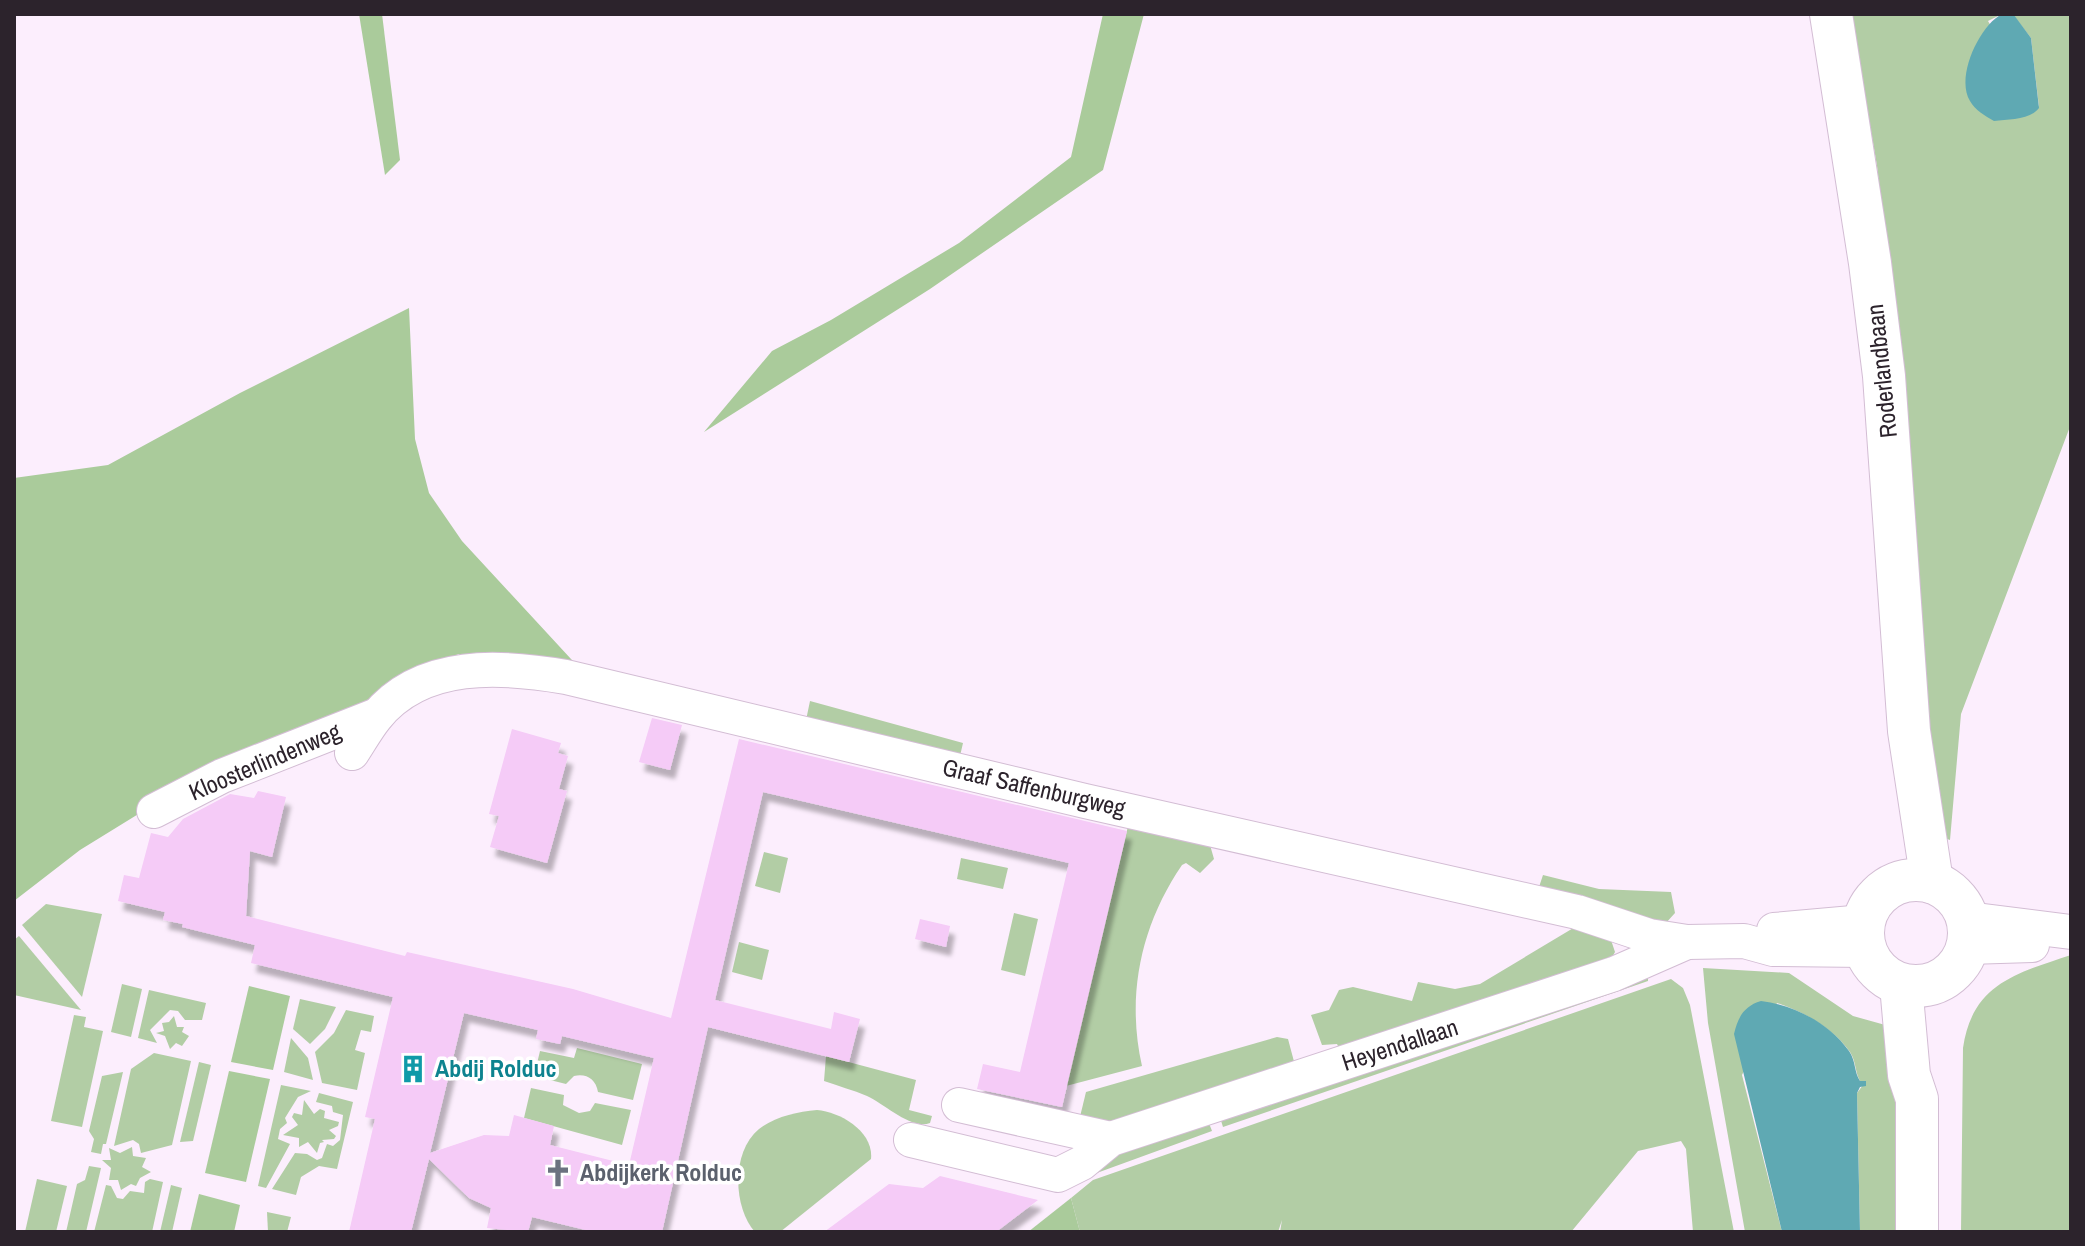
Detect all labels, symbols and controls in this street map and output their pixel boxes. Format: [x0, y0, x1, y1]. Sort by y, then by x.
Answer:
street label: Roderlandbaan [1858, 303, 1904, 440]
street label: Kloosterlindenweg [184, 715, 345, 807]
street label: Graaf Saffenburgweg [940, 750, 1129, 824]
street label: Heyendallaan [1338, 1010, 1462, 1078]
place label: Abdij Rolduc [435, 1052, 556, 1084]
building icon: Abdij Rolduc [398, 1054, 428, 1084]
place label: Abdijkerk Rolduc [580, 1156, 742, 1188]
church icon: Abdijkerk Rolduc [543, 1158, 573, 1188]

